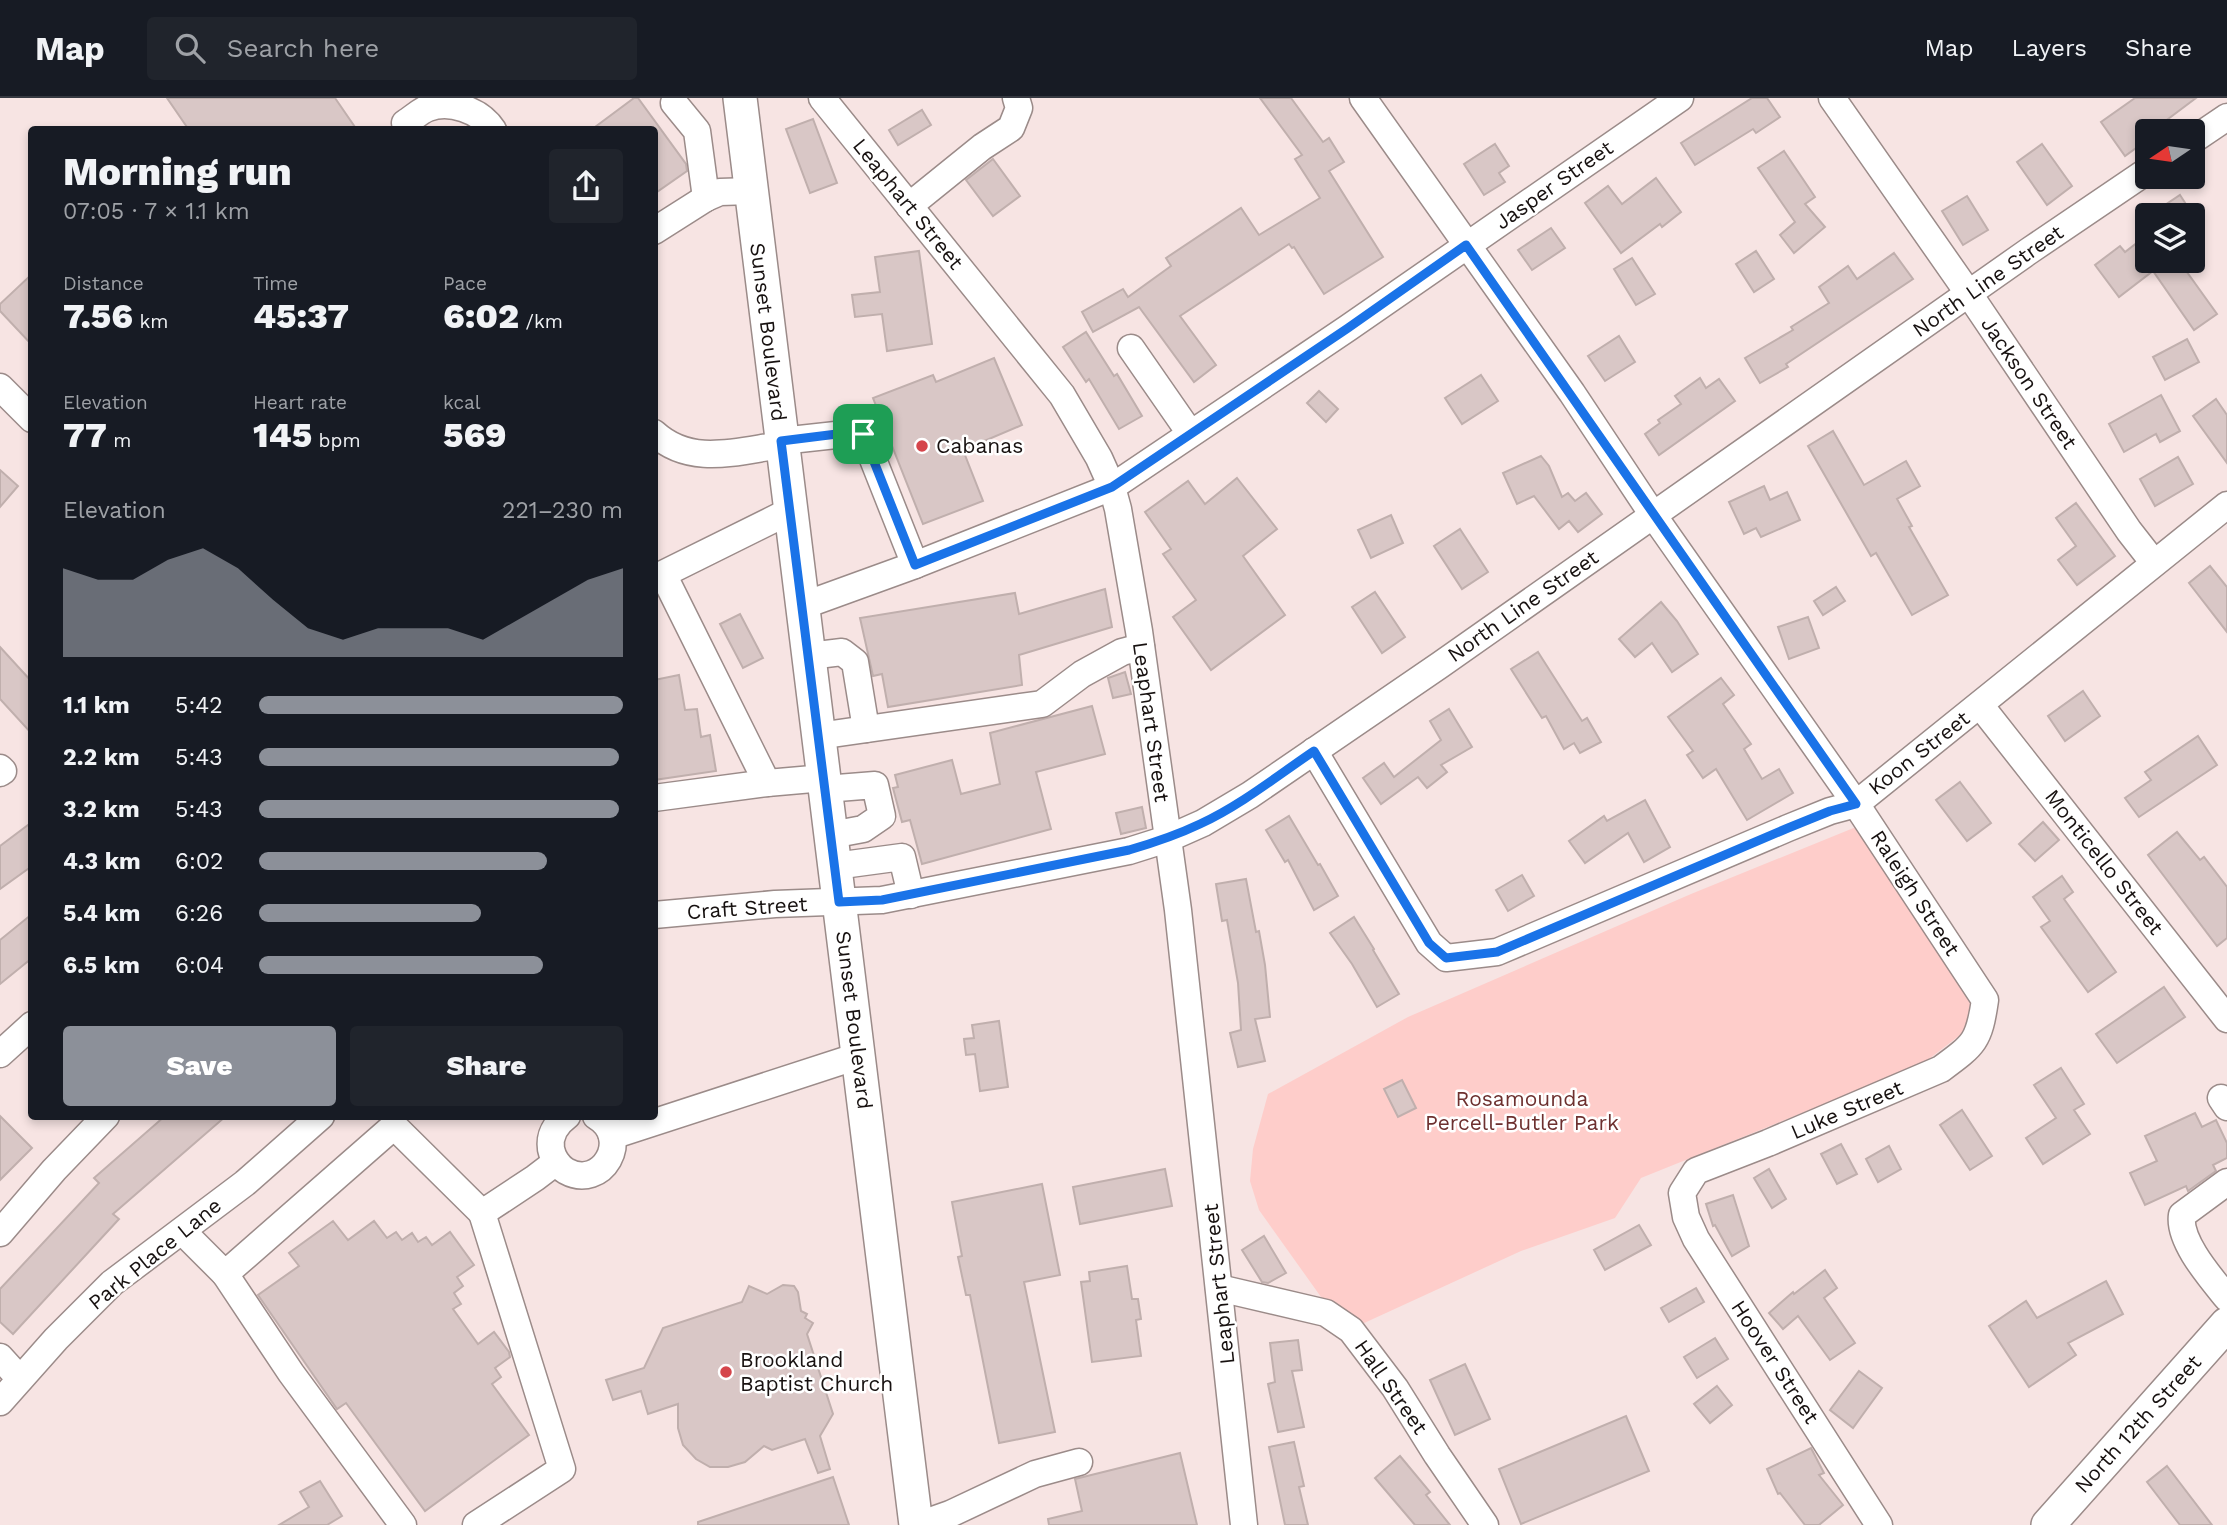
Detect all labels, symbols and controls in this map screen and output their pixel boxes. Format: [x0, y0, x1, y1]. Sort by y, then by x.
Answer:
search box [147, 17, 637, 80]
text: Map [35, 29, 105, 68]
icon: search [171, 29, 209, 67]
text: Search here [227, 33, 379, 63]
text: Map [1925, 34, 1973, 62]
text: Layers [2011, 34, 2087, 62]
text: Share [2125, 34, 2192, 62]
north arrow [2135, 119, 2205, 189]
map controls [2135, 119, 2205, 273]
street label: Leaphart Street [848, 133, 969, 274]
street label: Jasper Street [1490, 135, 1618, 234]
button: share [549, 149, 623, 223]
text: Morning run [63, 150, 292, 194]
text: 07:05 · 7 × 1.1 km [63, 198, 250, 225]
button: layers [2135, 203, 2205, 273]
street label: North Line Street [1907, 219, 2068, 342]
street label: Sunset Boulevard [745, 241, 792, 423]
text: Distance [63, 272, 144, 295]
text: Time [253, 272, 298, 295]
text: Pace [443, 272, 487, 295]
text: 7.56 [63, 295, 133, 337]
text: 45:37 [253, 295, 349, 337]
text: 6:02 [443, 295, 519, 337]
text: km [133, 310, 168, 333]
text: /km [519, 310, 563, 333]
street label: Jackson Street [1976, 312, 2083, 454]
text: Elevation [63, 391, 148, 414]
text: Heart rate [253, 391, 347, 414]
text: kcal [443, 391, 481, 414]
pin [833, 404, 893, 464]
text: 77 [63, 414, 107, 456]
text: 145 [253, 414, 312, 456]
text: 569 [443, 414, 507, 456]
icon: arrive [844, 415, 882, 453]
text: m [107, 429, 131, 452]
text: bpm [312, 429, 361, 452]
place label: Cabanas [936, 433, 1023, 458]
marker: Cabanas [914, 438, 930, 454]
text: Elevation [63, 497, 166, 524]
text: 221–230 m [502, 497, 623, 524]
street label: North Line Street [1442, 544, 1603, 667]
street label: Leaphart Street [1128, 640, 1175, 804]
text: 1.1 km [63, 692, 130, 719]
text: 5:42 [175, 692, 223, 719]
street label: Koon Street [1863, 705, 1974, 800]
text: 2.2 km [63, 744, 140, 771]
text: 5:43 [175, 744, 223, 771]
street label: Monticello Street [2040, 784, 2169, 939]
text: 3.2 km [63, 796, 140, 823]
text: 5:43 [175, 796, 223, 823]
street label: Raleigh Street [1866, 825, 1965, 960]
text: 4.3 km [63, 848, 141, 875]
text: 6:02 [175, 848, 224, 875]
street label: Craft Street [686, 891, 808, 924]
text: 5.4 km [63, 900, 140, 927]
text: 6:26 [175, 900, 223, 927]
street label: Sunset Boulevard [831, 929, 878, 1111]
text: 6.5 km [63, 952, 140, 979]
text: 6:04 [175, 952, 224, 979]
button: Save [63, 1026, 336, 1106]
button: Share [350, 1026, 623, 1106]
street label: Luke Street [1787, 1075, 1907, 1144]
park label: Rosamounda Percell-Butler Park [1425, 1086, 1619, 1135]
street label: Park Place Lane [83, 1192, 226, 1315]
street label: Leaphart Street [1198, 1202, 1239, 1366]
street label: Hoover Street [1726, 1295, 1825, 1428]
street label: Hall Street [1350, 1335, 1433, 1439]
place label: Brookland Baptist Church [740, 1347, 893, 1396]
street label: North 12th Street [2069, 1349, 2206, 1498]
marker: Brookland Baptist Church [718, 1364, 734, 1380]

